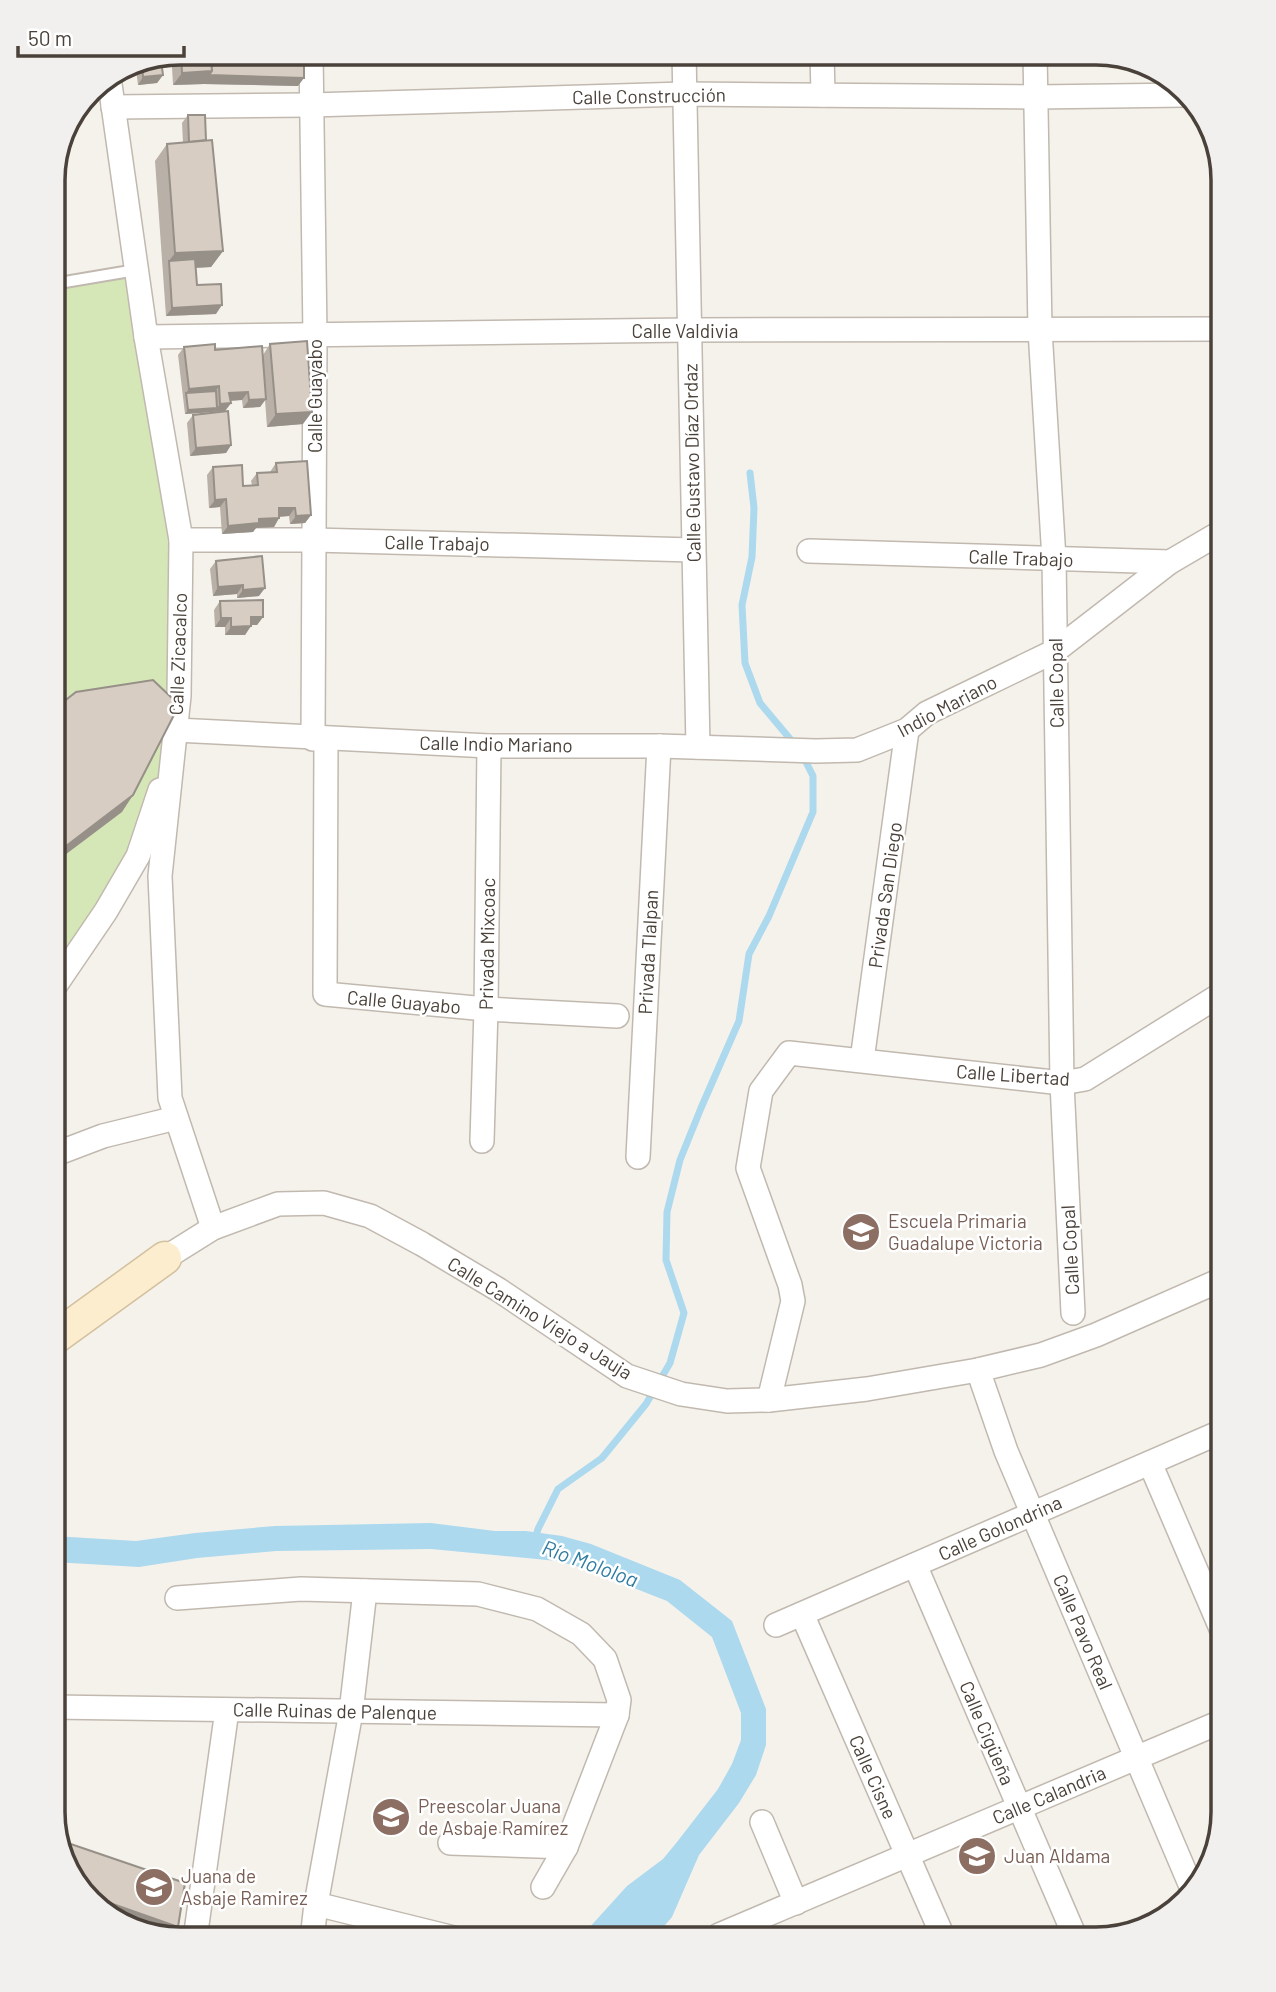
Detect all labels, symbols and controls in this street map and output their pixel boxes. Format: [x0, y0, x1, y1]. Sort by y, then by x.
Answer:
scale bar [18, 14, 184, 58]
text: 50 m [28, 25, 72, 50]
street label: Calle Construcción [572, 83, 726, 108]
street label: Calle Valdivia [632, 319, 738, 342]
street label: Calle Guayabo [303, 339, 326, 453]
street label: Calle Gustavo Díaz Ordaz [678, 363, 705, 563]
street label: Calle Trabajo [384, 530, 490, 555]
street label: Calle Trabajo [968, 544, 1074, 571]
street label: Calle Zicacalco [164, 592, 191, 716]
street label: Calle Copal [1043, 638, 1068, 728]
street label: Indio Mariano [893, 670, 1001, 741]
street label: Calle Indio Mariano [419, 731, 573, 756]
street label: Privada San Diego [863, 820, 906, 970]
street label: Privada Mixcoac [474, 878, 499, 1010]
street label: Privada Tlalpan [633, 889, 662, 1015]
street label: Calle Guayabo [346, 985, 462, 1018]
street label: Calle Libertad [955, 1059, 1071, 1090]
street label: Calle Copal [1056, 1204, 1083, 1296]
place label: Escuela Primaria Guadalupe Victoria [888, 1209, 1043, 1254]
school or university icon: Escuela Primaria Guadalupe Victoria [840, 1211, 882, 1253]
street label: Calle Camino Viejo a Jauja [444, 1251, 637, 1384]
street label: Calle Golondrina [935, 1490, 1065, 1565]
water label: Río Mololoa [539, 1534, 642, 1591]
street label: Calle Pavo Real [1049, 1571, 1118, 1693]
street label: Calle Cigüeña [955, 1677, 1020, 1788]
street label: Calle Ruinas de Palenque [233, 1697, 437, 1724]
street label: Calle Cisne [845, 1731, 902, 1822]
street label: Calle Calandria [989, 1760, 1109, 1829]
place label: Preescolar Juana de Asbaje Ramírez [418, 1794, 568, 1839]
school or university icon: Preescolar Juana de Asbaje Ramírez [370, 1796, 412, 1838]
school or university icon: Juan Aldama [956, 1835, 998, 1877]
place label: Juan Aldama [1004, 1844, 1110, 1867]
place label: Juana de Asbaje Ramirez [181, 1864, 308, 1909]
school or university icon: Juana de Asbaje Ramirez [133, 1866, 175, 1908]

